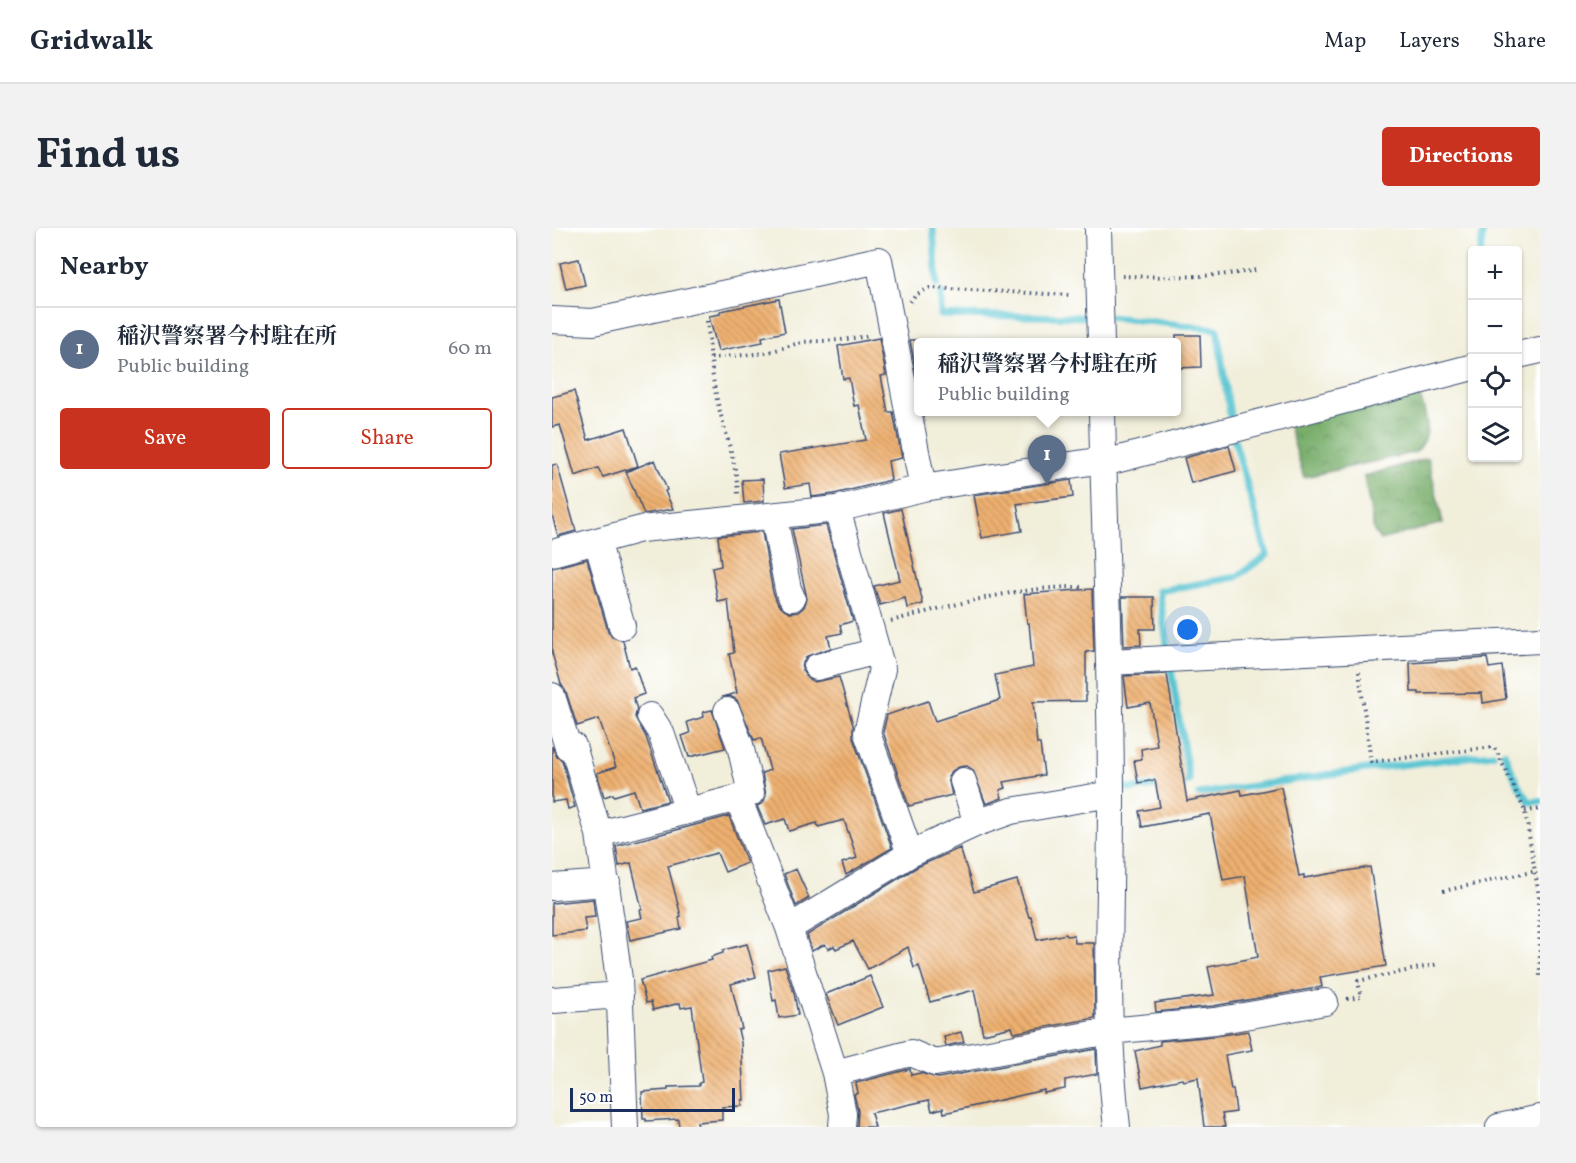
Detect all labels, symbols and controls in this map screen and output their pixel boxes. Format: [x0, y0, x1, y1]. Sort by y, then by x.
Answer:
text: Gridwalk [30, 22, 153, 61]
text: Map [1324, 27, 1366, 56]
text: Layers [1399, 27, 1460, 56]
text: Share [1493, 27, 1546, 56]
text: Find us [36, 127, 180, 186]
button: Directions [1382, 127, 1540, 186]
map controls [1468, 246, 1522, 462]
button: + [1468, 246, 1522, 300]
text: Nearby [60, 249, 149, 285]
button: − [1468, 300, 1522, 354]
text: 稲沢警察署今村駐在所 [117, 322, 337, 353]
text: 1 [75, 335, 84, 363]
text: 60 m [448, 335, 492, 363]
popup [914, 338, 1181, 416]
text: 稲沢警察署今村駐在所 [937, 350, 1158, 381]
text: Public building [117, 353, 249, 381]
button: locate [1468, 354, 1522, 408]
text: Public building [937, 381, 1070, 409]
button: Save [60, 408, 270, 469]
button: Share [282, 408, 492, 469]
button: layers [1468, 408, 1522, 462]
pin: 1 [1028, 436, 1066, 485]
your location [1173, 615, 1202, 644]
scale bar [570, 1085, 735, 1112]
text: 50 m [579, 1087, 613, 1109]

